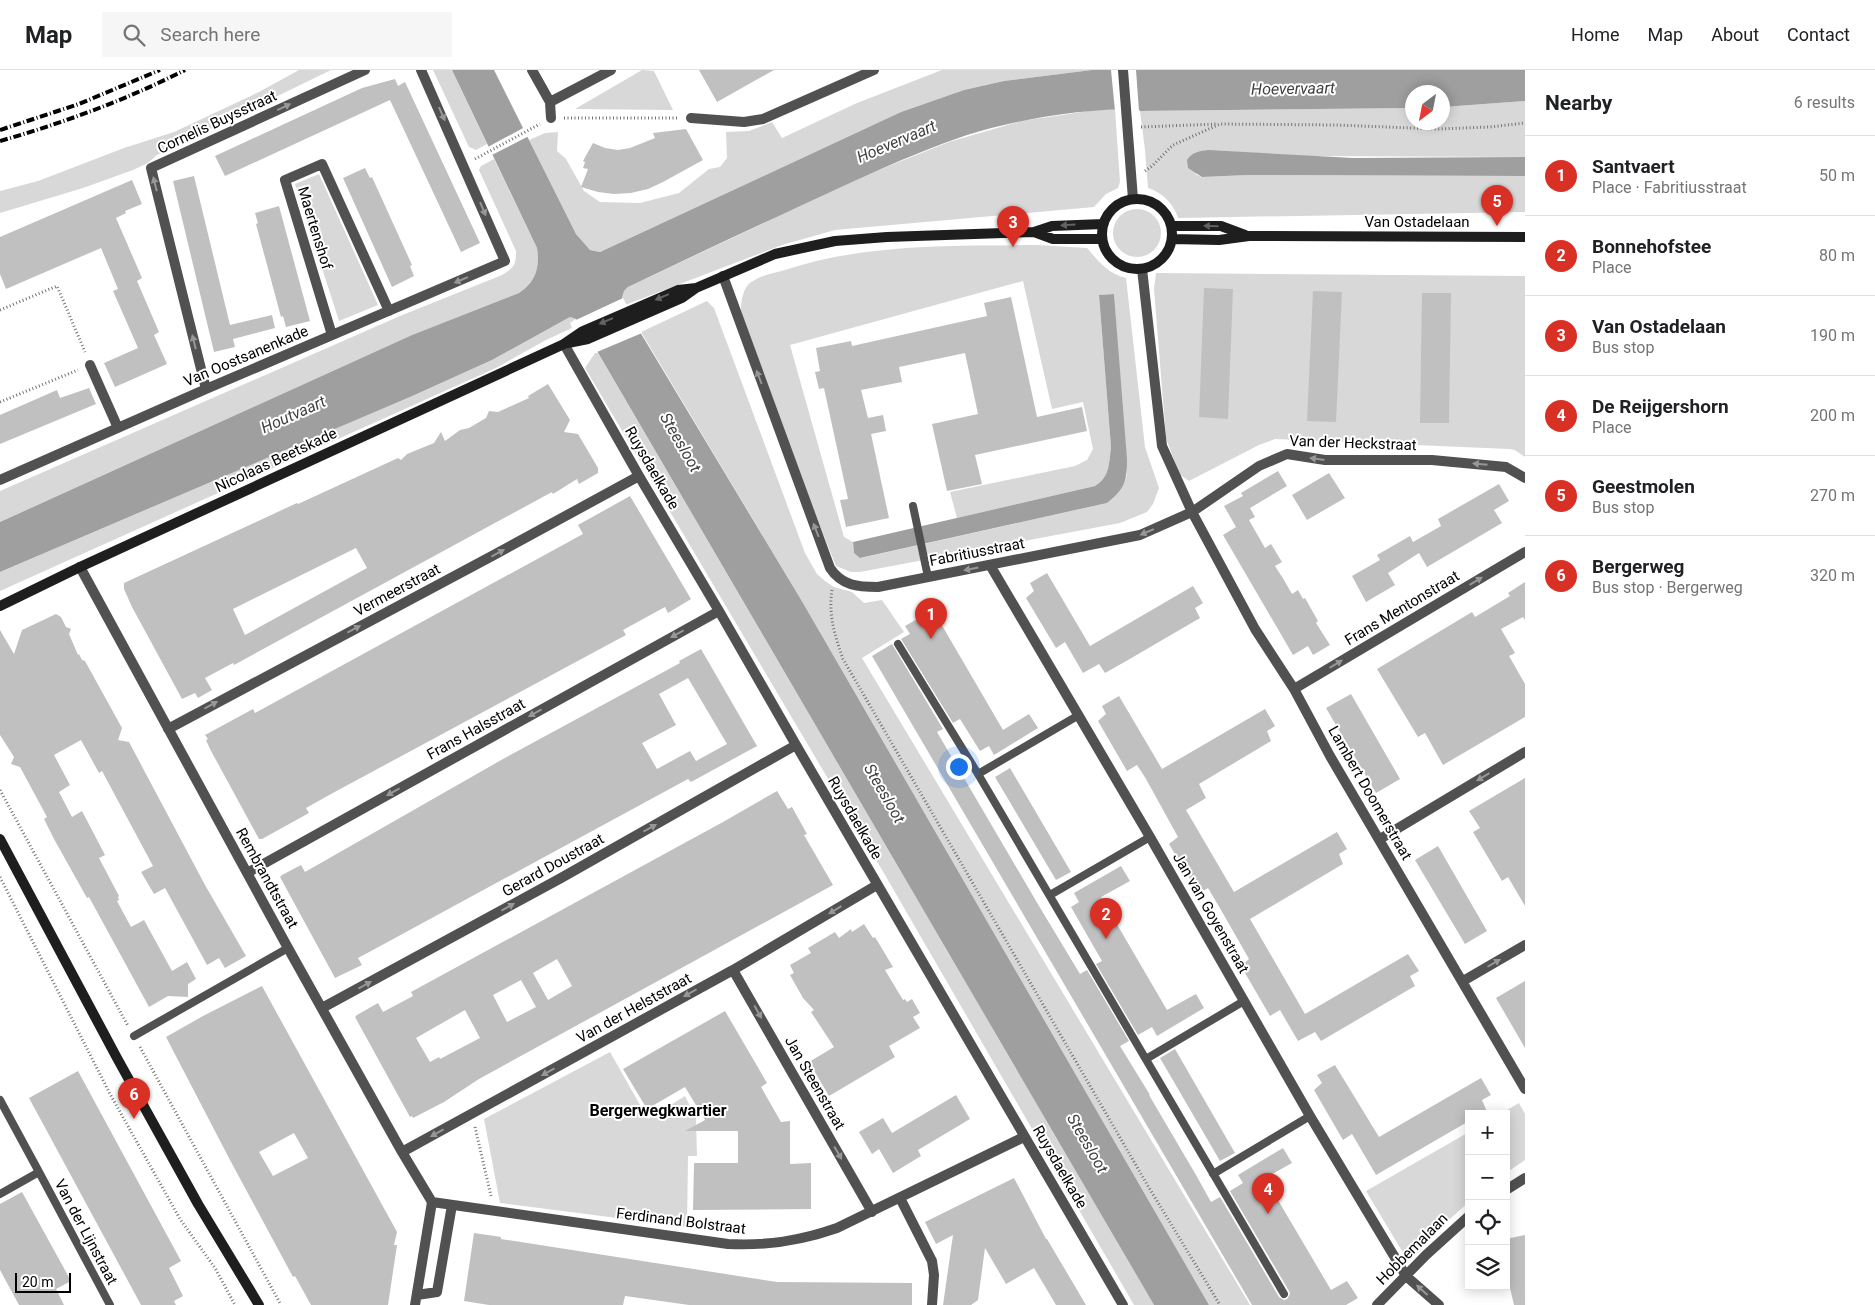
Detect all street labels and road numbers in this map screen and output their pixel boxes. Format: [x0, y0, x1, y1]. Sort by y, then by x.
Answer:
street label: Cornelis Buysstraat [155, 86, 280, 158]
street label: Maertenshof [294, 184, 336, 272]
street label: Van Ostadelaan [1364, 213, 1470, 231]
street label: Van Oostsanenkade [181, 322, 311, 390]
street label: Ruysdaelkade [621, 423, 683, 513]
street label: Nicolaas Beetskade [212, 424, 340, 496]
street label: Van der Heckstraat [1289, 432, 1417, 454]
street label: Fabritiusstraat [928, 534, 1026, 570]
street label: Vermeerstraat [351, 560, 443, 620]
street label: Frans Mentonstraat [1341, 567, 1463, 649]
street label: Frans Halsstraat [424, 694, 528, 763]
street label: Lambert Doomerstraat [1324, 723, 1416, 863]
street label: Ruysdaelkade [824, 773, 886, 863]
street label: Rembrandtstraat [232, 825, 302, 931]
street label: Gerard Doustraat [499, 830, 607, 900]
street label: Jan van Goyenstraat [1169, 849, 1253, 977]
street label: Van der Helststraat [574, 969, 695, 1047]
street label: Jan Steenstraat [781, 1033, 849, 1133]
street label: Ruysdaelkade [1029, 1122, 1091, 1212]
street label: Van der Lijnstraat [51, 1176, 121, 1288]
street label: Ferdinand Bolstraat [615, 1204, 747, 1238]
street label: Hobbemalaan [1373, 1210, 1451, 1288]

